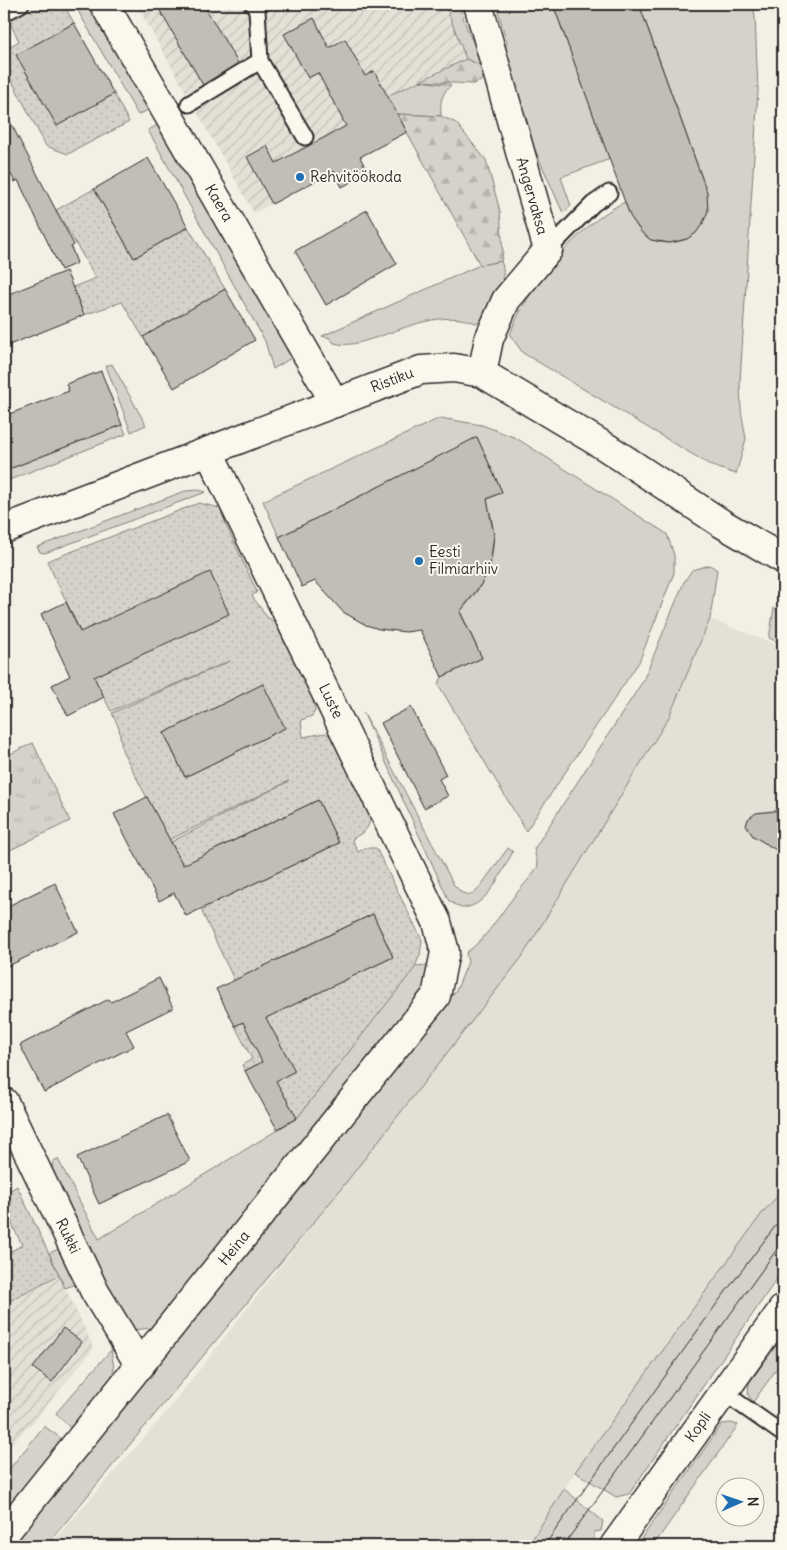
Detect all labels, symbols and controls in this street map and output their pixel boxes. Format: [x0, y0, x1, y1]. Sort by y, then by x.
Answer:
street label: Angervaksa [512, 155, 553, 237]
place label: Rehvitöökoda [310, 167, 402, 186]
marker: Rehvitöökoda [294, 171, 306, 183]
street label: Kaera [201, 181, 238, 225]
street label: Ristiku [368, 363, 416, 396]
place label: Eesti Filmiarhiiv [429, 542, 498, 578]
marker: Eesti Filmiarhiiv [413, 555, 425, 567]
street label: Luste [315, 680, 348, 721]
street label: Rukki [52, 1215, 85, 1257]
street label: Heina [214, 1226, 254, 1269]
street label: Kopli [680, 1408, 715, 1446]
north arrow [714, 1478, 764, 1528]
text: N [744, 1496, 762, 1507]

